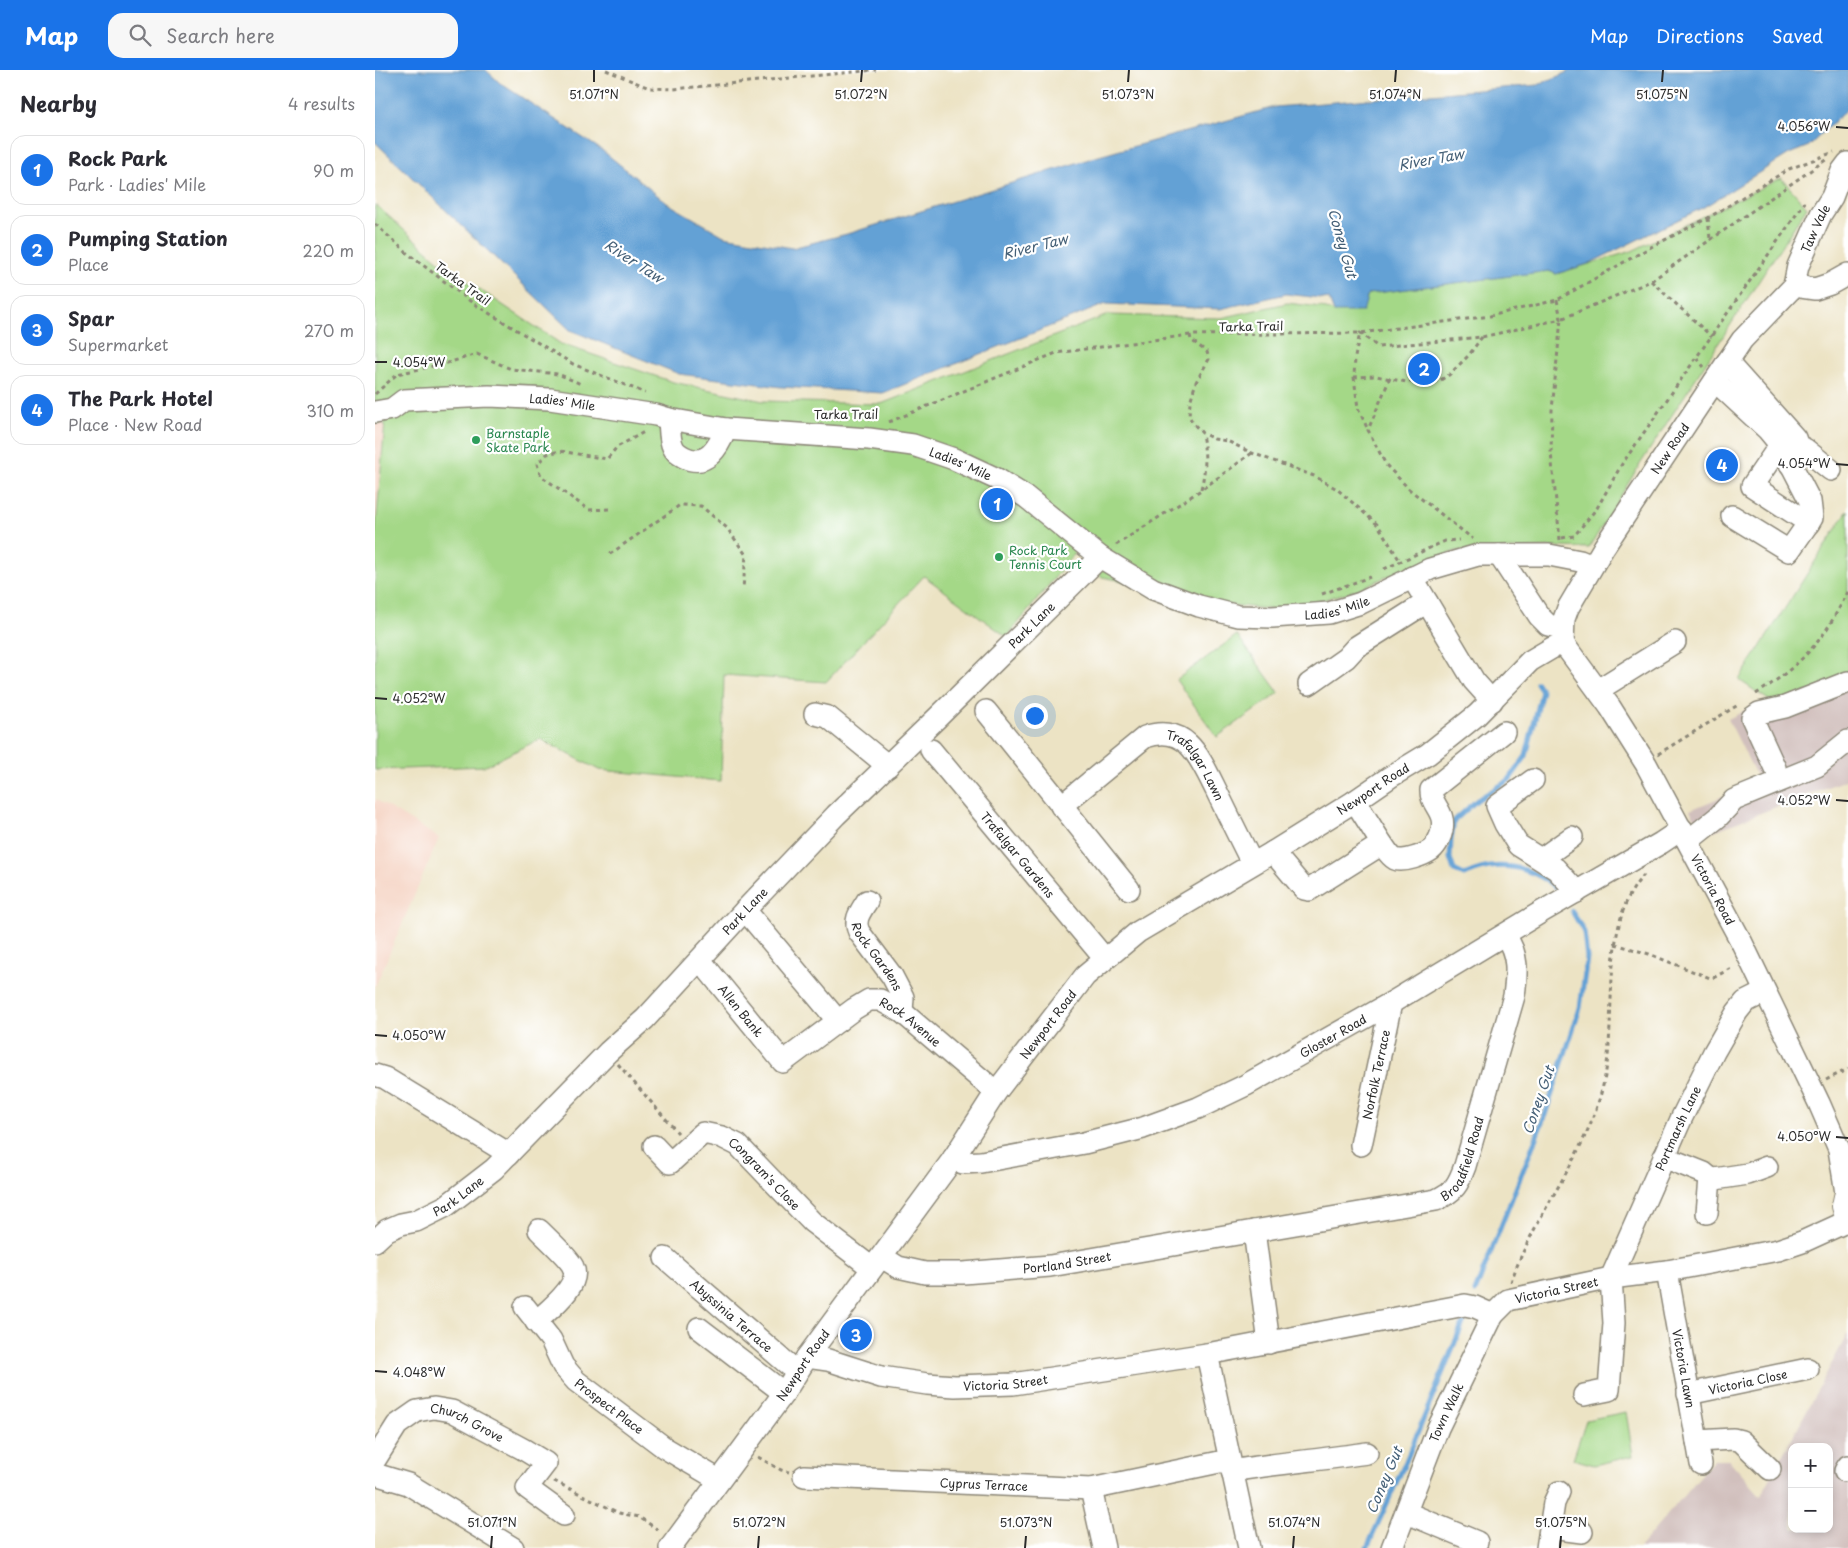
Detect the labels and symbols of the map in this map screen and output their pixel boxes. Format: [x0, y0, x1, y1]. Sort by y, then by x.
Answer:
text: 51.071°N [569, 85, 619, 103]
text: 51.072°N [834, 85, 888, 103]
text: 51.073°N [1102, 85, 1154, 103]
text: 51.074°N [1369, 85, 1421, 103]
text: 51.075°N [1636, 85, 1688, 103]
text: 4.056°W [1778, 117, 1831, 135]
water label: River Taw [1397, 143, 1468, 175]
street label: Taw Vale [1796, 200, 1834, 256]
water label: Coney Gut [1323, 206, 1364, 282]
water label: River Taw [1000, 227, 1072, 264]
water label: River Taw [601, 234, 669, 289]
street label: Tarka Trail [432, 257, 494, 309]
street label: Tarka Trail [1219, 316, 1283, 336]
pin: 2 [1408, 350, 1440, 388]
text: 4.054°W [393, 353, 446, 371]
street label: Ladies' Mile [529, 389, 597, 415]
street label: Tarka Trail [814, 405, 878, 423]
street label: New Road [1646, 419, 1693, 478]
place label: Barnstaple Skate Park [486, 424, 550, 456]
marker: Barnstaple Skate Park [470, 434, 482, 446]
street label: Ladies' Mile [927, 442, 995, 485]
pin: 4 [1706, 446, 1738, 484]
text: 4.054°W [1778, 454, 1831, 472]
pin: 1 [981, 485, 1013, 523]
place label: Rock Park Tennis Court [1009, 541, 1082, 573]
marker: Rock Park Tennis Court [993, 551, 1005, 563]
street label: Ladies' Mile [1304, 591, 1373, 624]
street label: Park Lane [1004, 597, 1059, 652]
text: 4.052°W [393, 689, 446, 707]
your location [1022, 703, 1048, 729]
street label: Trafalgar Lawn [1165, 725, 1229, 803]
street label: Newport Road [1333, 758, 1413, 819]
text: 4.052°W [1778, 791, 1831, 809]
street label: Trafalgar Gardens [977, 807, 1060, 902]
street label: Victoria Road [1687, 851, 1740, 928]
street label: Park Lane [718, 883, 772, 939]
street label: Rock Gardens [848, 921, 907, 994]
street label: Allen Bank [714, 980, 768, 1041]
street label: Newport Road [1015, 986, 1080, 1063]
street label: Rock Avenue [876, 993, 945, 1051]
street label: Gloster Road [1296, 1010, 1370, 1062]
text: 4.050°W [392, 1026, 446, 1044]
street label: Norfolk Terrace [1358, 1028, 1394, 1121]
water label: Coney Gut [1517, 1061, 1560, 1137]
street label: Portmarsh Lane [1651, 1082, 1705, 1173]
street label: Broadfield Road [1437, 1114, 1488, 1205]
text: 4.050°W [1777, 1127, 1831, 1145]
street label: Congram's Close [726, 1133, 805, 1214]
street label: Park Lane [429, 1171, 488, 1220]
street label: Portland Street [1022, 1247, 1112, 1277]
street label: Victoria Street [1513, 1272, 1600, 1307]
street label: Abyssinia Terrace [686, 1275, 777, 1356]
pin: 3 [840, 1316, 872, 1354]
street label: Newport Road [772, 1325, 834, 1405]
street label: Victoria Lawn [1668, 1328, 1700, 1409]
text: 4.048°W [393, 1363, 446, 1381]
street label: Victoria Close [1707, 1365, 1789, 1399]
street label: Victoria Street [963, 1370, 1049, 1395]
street label: Prospect Place [571, 1374, 648, 1438]
street label: Town Walk [1425, 1380, 1468, 1444]
street label: Church Grove [429, 1399, 507, 1446]
water label: Coney Gut [1360, 1441, 1408, 1517]
street label: Cyprus Terrace [939, 1473, 1028, 1495]
text: 51.071°N [467, 1513, 517, 1531]
text: 51.072°N [732, 1513, 786, 1531]
text: 51.073°N [1000, 1513, 1052, 1531]
text: 51.074°N [1268, 1513, 1320, 1531]
text: 51.075°N [1535, 1513, 1587, 1531]

